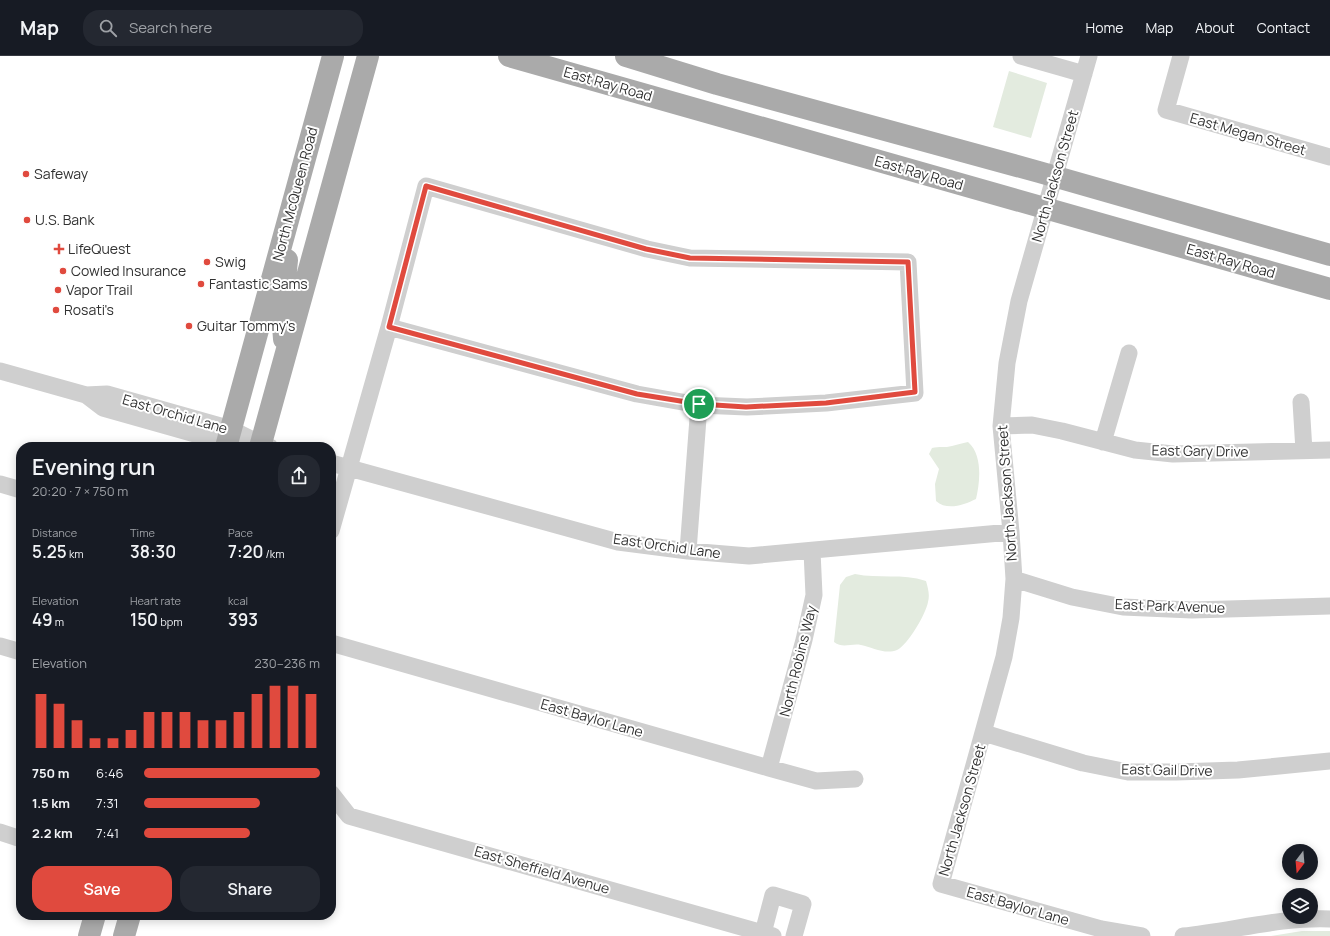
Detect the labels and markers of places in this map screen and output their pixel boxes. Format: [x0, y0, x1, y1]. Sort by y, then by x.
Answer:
place label: Safeway [34, 164, 89, 183]
marker: Safeway [21, 169, 31, 179]
place label: U.S. Bank [35, 210, 95, 229]
marker: U.S. Bank [22, 215, 32, 225]
place label: LifeQuest [68, 239, 131, 258]
marker: LifeQuest [53, 243, 65, 255]
place label: Swig [215, 252, 246, 271]
marker: Swig [202, 257, 212, 267]
place label: Cowled Insurance [71, 261, 186, 280]
marker: Cowled Insurance [58, 266, 68, 276]
place label: Fantastic Sams [209, 274, 308, 293]
marker: Fantastic Sams [196, 279, 206, 289]
place label: Vapor Trail [66, 280, 133, 299]
marker: Vapor Trail [53, 285, 63, 295]
place label: Rosati's [64, 300, 114, 319]
marker: Rosati's [51, 305, 61, 315]
place label: Guitar Tommy's [197, 316, 295, 335]
marker: Guitar Tommy's [184, 321, 194, 331]
pin [682, 387, 716, 421]

